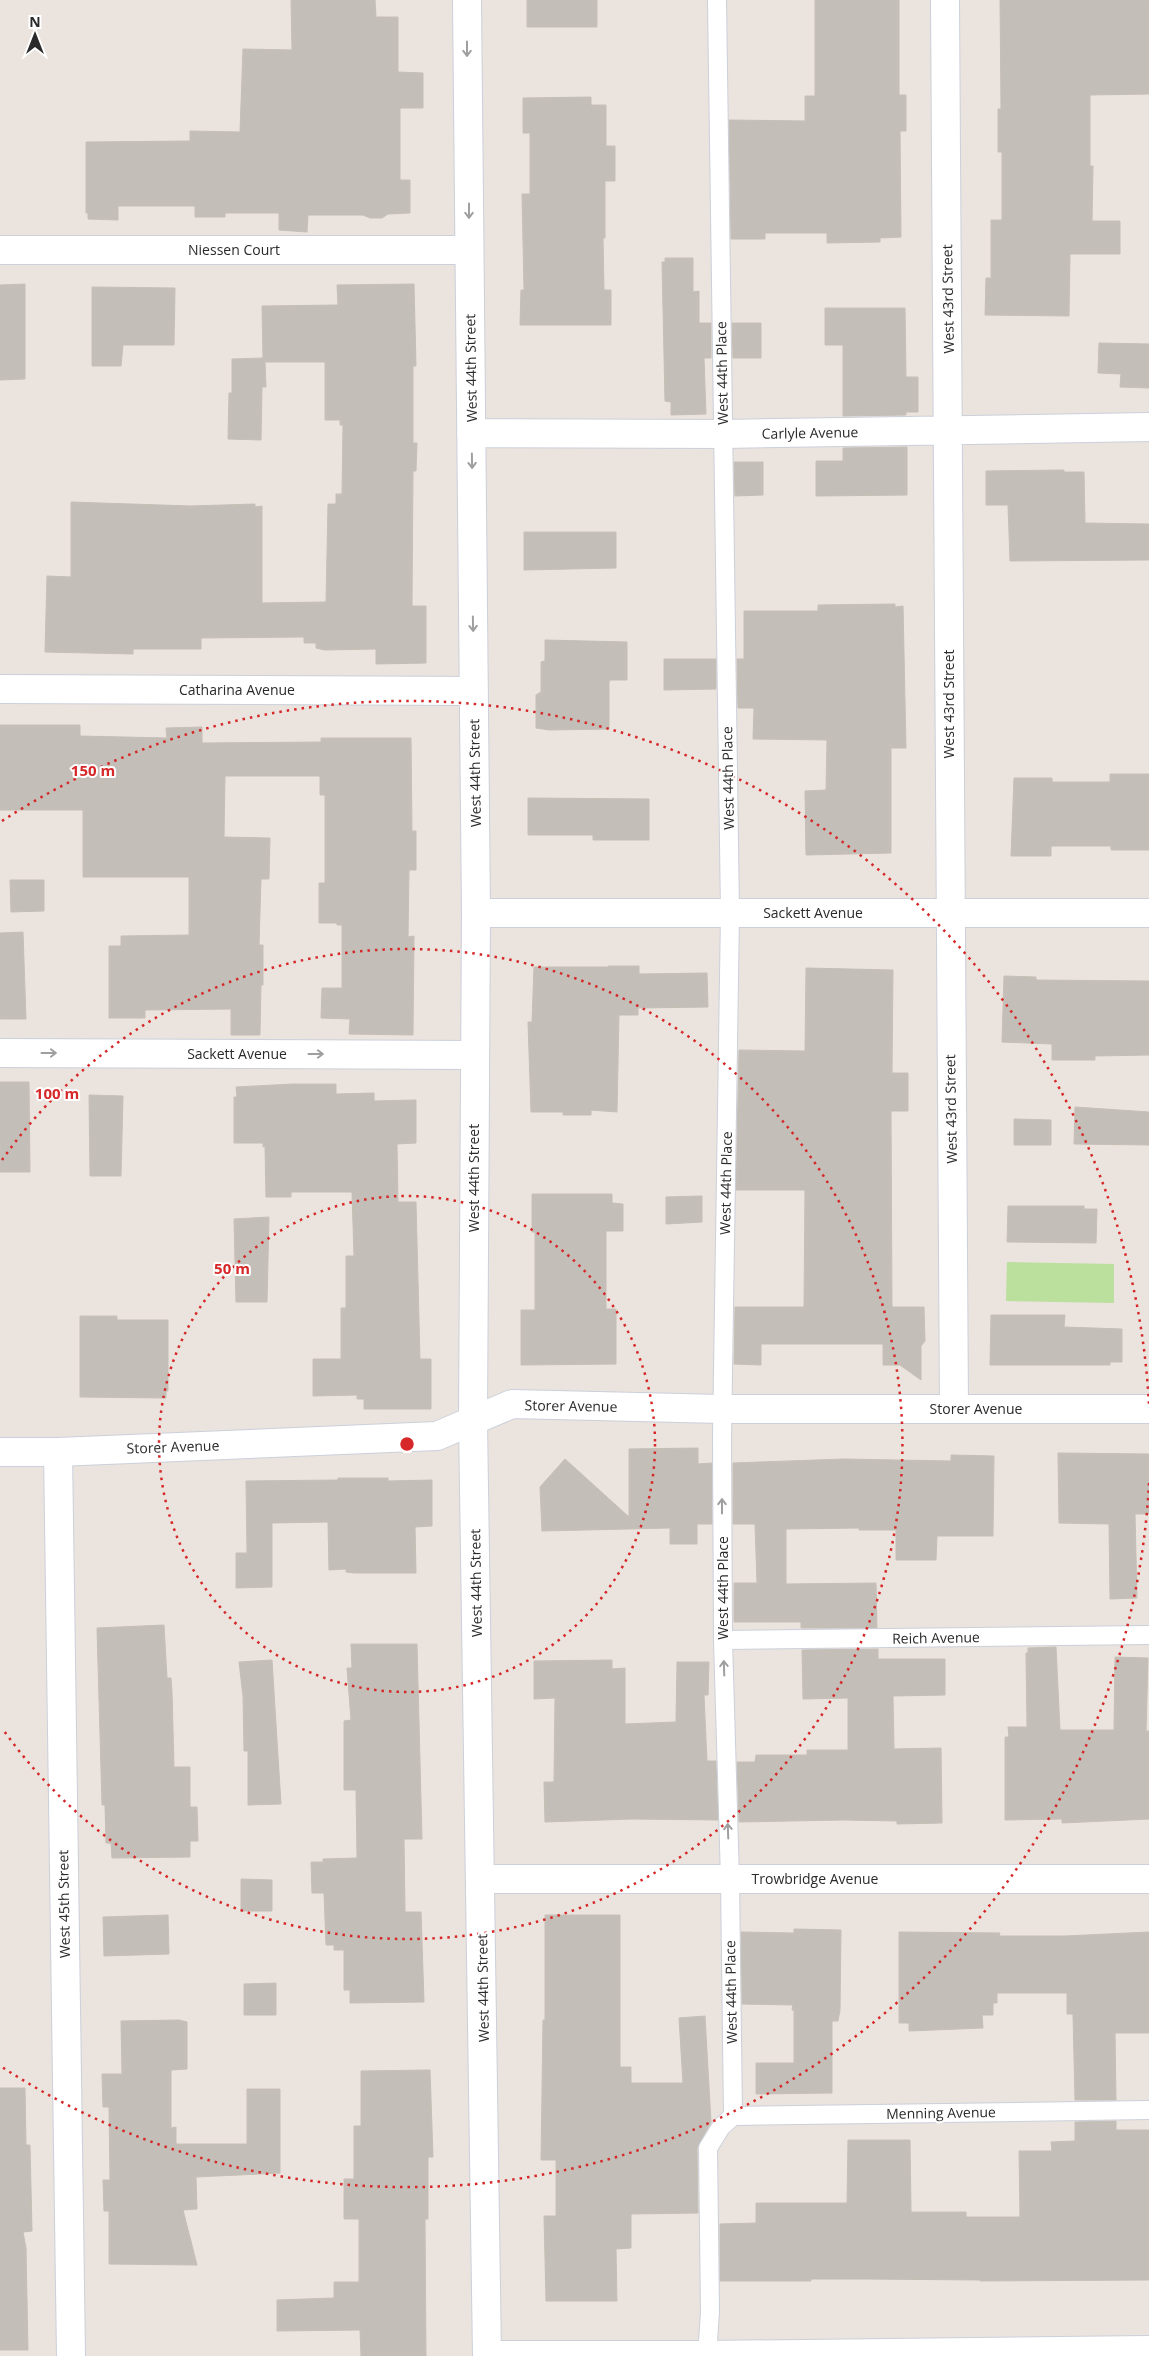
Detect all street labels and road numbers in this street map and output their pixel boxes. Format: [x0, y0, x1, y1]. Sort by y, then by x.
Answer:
street label: Niessen Court [188, 240, 280, 259]
street label: West 43rd Street [937, 244, 958, 354]
street label: West 44th Street [460, 314, 481, 422]
street label: West 44th Place [711, 321, 732, 425]
street label: Carlyle Avenue [762, 422, 859, 443]
street label: West 43rd Street [939, 649, 958, 759]
street label: Catharina Avenue [179, 680, 295, 699]
street label: West 44th Street [464, 719, 485, 827]
street label: West 44th Place [717, 726, 738, 830]
street label: Sackett Avenue [763, 903, 863, 922]
street label: Sackett Avenue [187, 1044, 287, 1063]
street label: West 43rd Street [940, 1054, 961, 1164]
street label: West 44th Street [464, 1124, 483, 1232]
street label: West 44th Place [715, 1131, 736, 1235]
street label: Storer Avenue [524, 1395, 618, 1416]
street label: Storer Avenue [930, 1399, 1023, 1418]
street label: Storer Avenue [126, 1435, 220, 1458]
street label: West 44th Street [465, 1529, 486, 1637]
street label: West 44th Place [713, 1536, 732, 1640]
street label: Reich Avenue [892, 1627, 980, 1648]
street label: West 45th Street [53, 1850, 74, 1958]
street label: Trowbridge Avenue [752, 1869, 879, 1888]
street label: West 44th Street [472, 1934, 493, 2042]
street label: West 44th Place [720, 1940, 741, 2044]
street label: Menning Avenue [886, 2102, 996, 2123]

